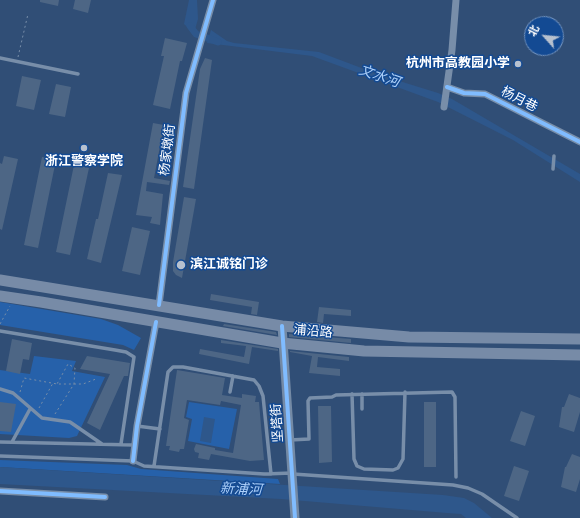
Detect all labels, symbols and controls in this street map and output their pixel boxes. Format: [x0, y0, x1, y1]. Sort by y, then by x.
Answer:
north arrow [524, 16, 564, 56]
text: 北 [525, 23, 542, 39]
place label: 杭州市高教园小学 [406, 56, 510, 72]
marker: 杭州市高教园小学 [513, 59, 523, 69]
water label: 文水河 [356, 62, 402, 92]
street label: 杨月巷 [498, 84, 540, 116]
street label: 杨家墩街 [157, 123, 179, 177]
marker: 浙江警察学院 [79, 143, 89, 153]
place label: 浙江警察学院 [45, 154, 123, 170]
place label: 滨江诚铭门诊 [190, 257, 268, 273]
marker: 滨江诚铭门诊 [175, 259, 187, 271]
street label: 浦沿路 [293, 323, 333, 341]
street label: 坚塔街 [269, 403, 287, 443]
water label: 新浦河 [220, 481, 262, 499]

